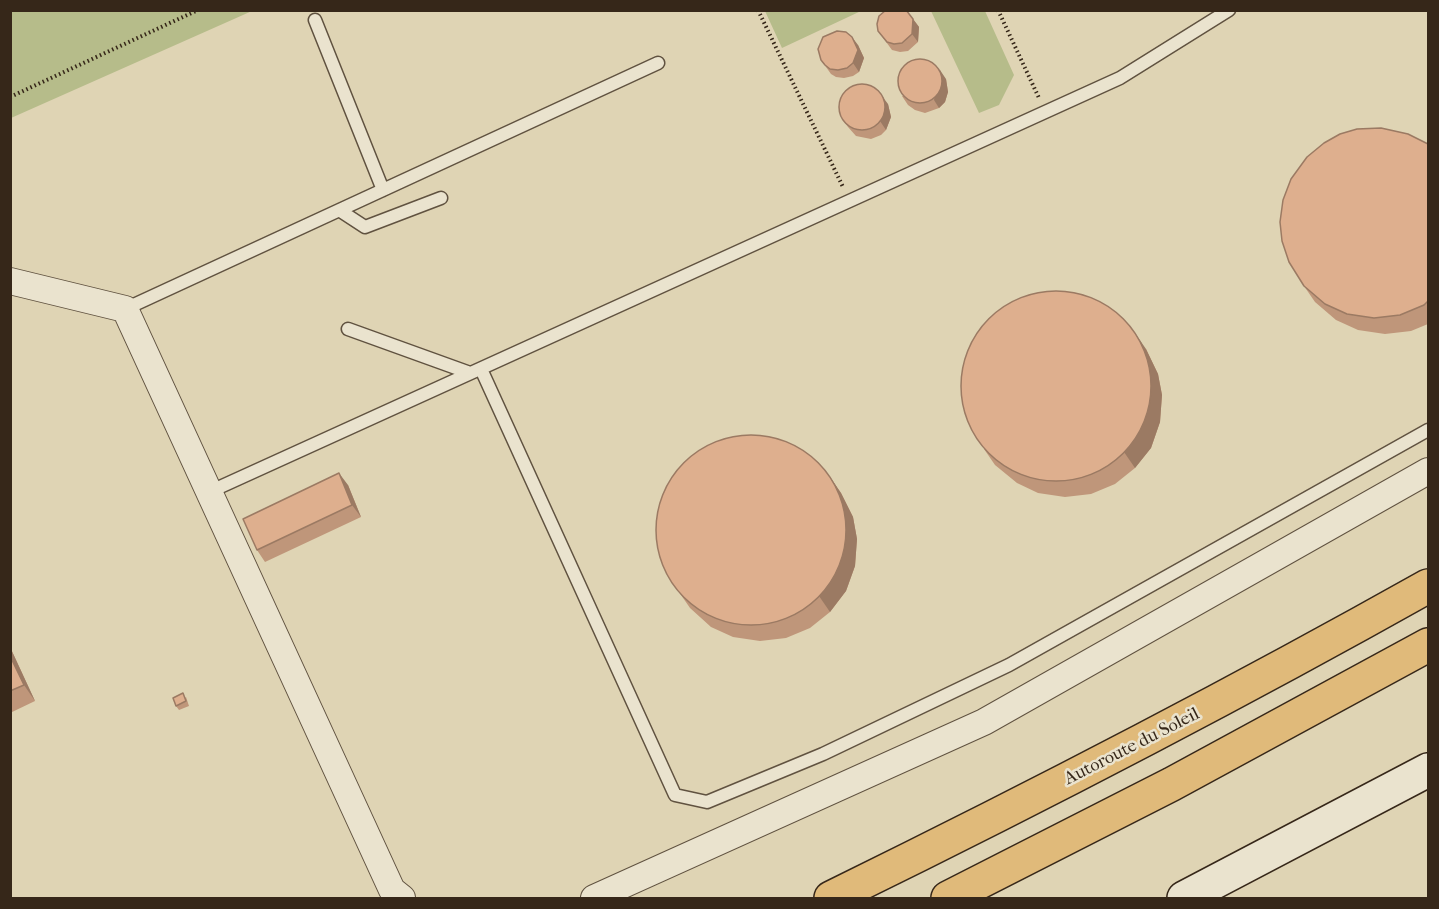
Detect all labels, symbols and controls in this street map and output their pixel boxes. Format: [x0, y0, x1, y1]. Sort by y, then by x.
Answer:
street label: Autoroute du Soleil [1061, 704, 1203, 790]

